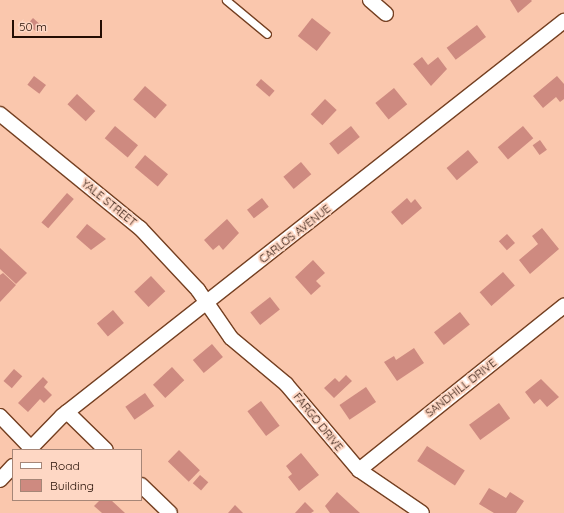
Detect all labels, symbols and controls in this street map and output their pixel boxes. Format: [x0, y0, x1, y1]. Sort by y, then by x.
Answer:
scale bar [14, 12, 104, 38]
text: 50 m [19, 19, 47, 34]
street label: YALE STREET [79, 177, 139, 229]
street label: CARLOS AVENUE [257, 202, 333, 266]
street label: SANDHILL DRIVE [423, 356, 499, 420]
street label: FARGO DRIVE [291, 390, 345, 454]
legend [12, 449, 142, 501]
text: Road [50, 458, 80, 473]
text: Building [50, 478, 94, 493]

